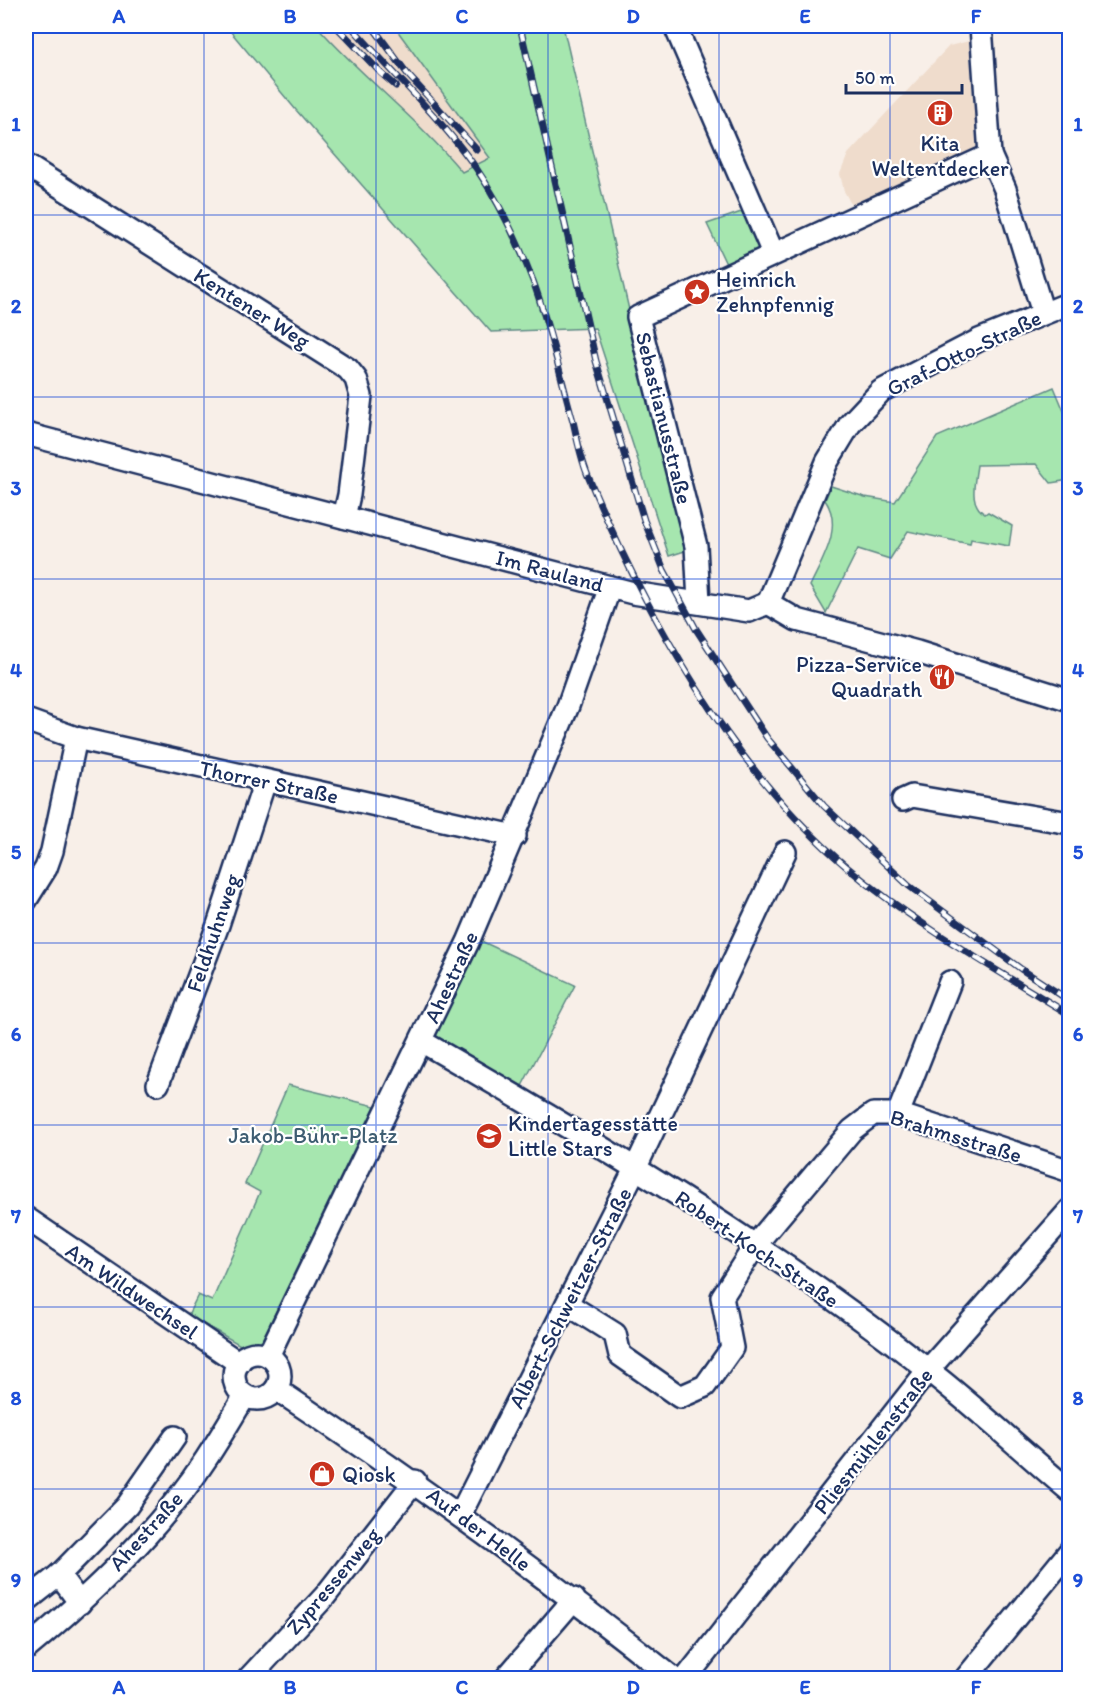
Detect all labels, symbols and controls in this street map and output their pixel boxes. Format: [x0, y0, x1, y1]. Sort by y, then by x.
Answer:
text: A [112, 4, 126, 28]
text: B [284, 4, 297, 28]
text: C [456, 4, 469, 28]
text: D [626, 4, 640, 28]
text: E [799, 4, 811, 28]
text: F [971, 4, 982, 28]
scale bar [846, 57, 962, 95]
text: 50 m [855, 67, 895, 89]
building icon: Kita Weltentdecker [925, 98, 955, 128]
text: 1 [11, 112, 21, 136]
text: 1 [1073, 112, 1083, 136]
place label: Kita Weltentdecker [872, 130, 1009, 182]
street label: Kentener Weg [189, 262, 316, 355]
place label: Heinrich Zehnpfennig [716, 266, 835, 318]
place icon: Heinrich Zehnpfennig [682, 277, 712, 307]
text: 2 [11, 294, 22, 318]
text: 2 [1073, 294, 1084, 318]
street label: Graf-Otto-Straße [882, 304, 1046, 402]
street label: Sebastianusstraße [630, 329, 698, 507]
text: 3 [11, 476, 22, 500]
text: 3 [1073, 476, 1084, 500]
street label: Im Rauland [493, 544, 607, 598]
place label: Pizza-Service Quadrath [796, 651, 922, 703]
text: 4 [10, 658, 22, 682]
text: 4 [1072, 658, 1084, 682]
restaurant icon: Pizza-Service Quadrath [927, 662, 957, 692]
street label: Thorrer Straße [197, 754, 341, 810]
text: 5 [11, 840, 22, 864]
text: 5 [1073, 840, 1084, 864]
street label: Feldhuhnweg [180, 870, 246, 996]
street label: Ahestraße [418, 927, 484, 1027]
text: 6 [11, 1022, 22, 1046]
text: 6 [1073, 1022, 1084, 1046]
street label: Brahmsstraße [887, 1103, 1025, 1169]
place label: Kindertagesstätte Little Stars [508, 1110, 678, 1162]
school or university icon: Kindertagesstätte Little Stars [474, 1121, 504, 1151]
park label: Jakob-Bühr-Platz [229, 1122, 397, 1149]
street label: Albert-Schweitzer-Straße [502, 1183, 638, 1413]
street label: Robert-Koch-Straße [670, 1184, 844, 1314]
text: 7 [10, 1204, 21, 1228]
text: 7 [1072, 1204, 1083, 1228]
street label: Am Wildwechsel [61, 1237, 203, 1345]
street label: Pliesmühlenstraße [807, 1362, 939, 1520]
text: 8 [11, 1386, 22, 1410]
text: 8 [1073, 1386, 1084, 1410]
shop icon: Qiosk [307, 1459, 337, 1489]
place label: Qiosk [342, 1461, 396, 1488]
street label: Auf der Helle [421, 1481, 537, 1577]
street label: Ahestraße [103, 1486, 189, 1576]
street label: Zypressenweg [280, 1521, 386, 1640]
text: 9 [11, 1568, 21, 1592]
text: 9 [1073, 1568, 1083, 1592]
text: A [112, 1675, 126, 1699]
text: B [284, 1675, 297, 1699]
text: C [456, 1675, 469, 1699]
text: D [626, 1675, 640, 1699]
text: E [799, 1675, 811, 1699]
text: F [971, 1675, 982, 1699]

